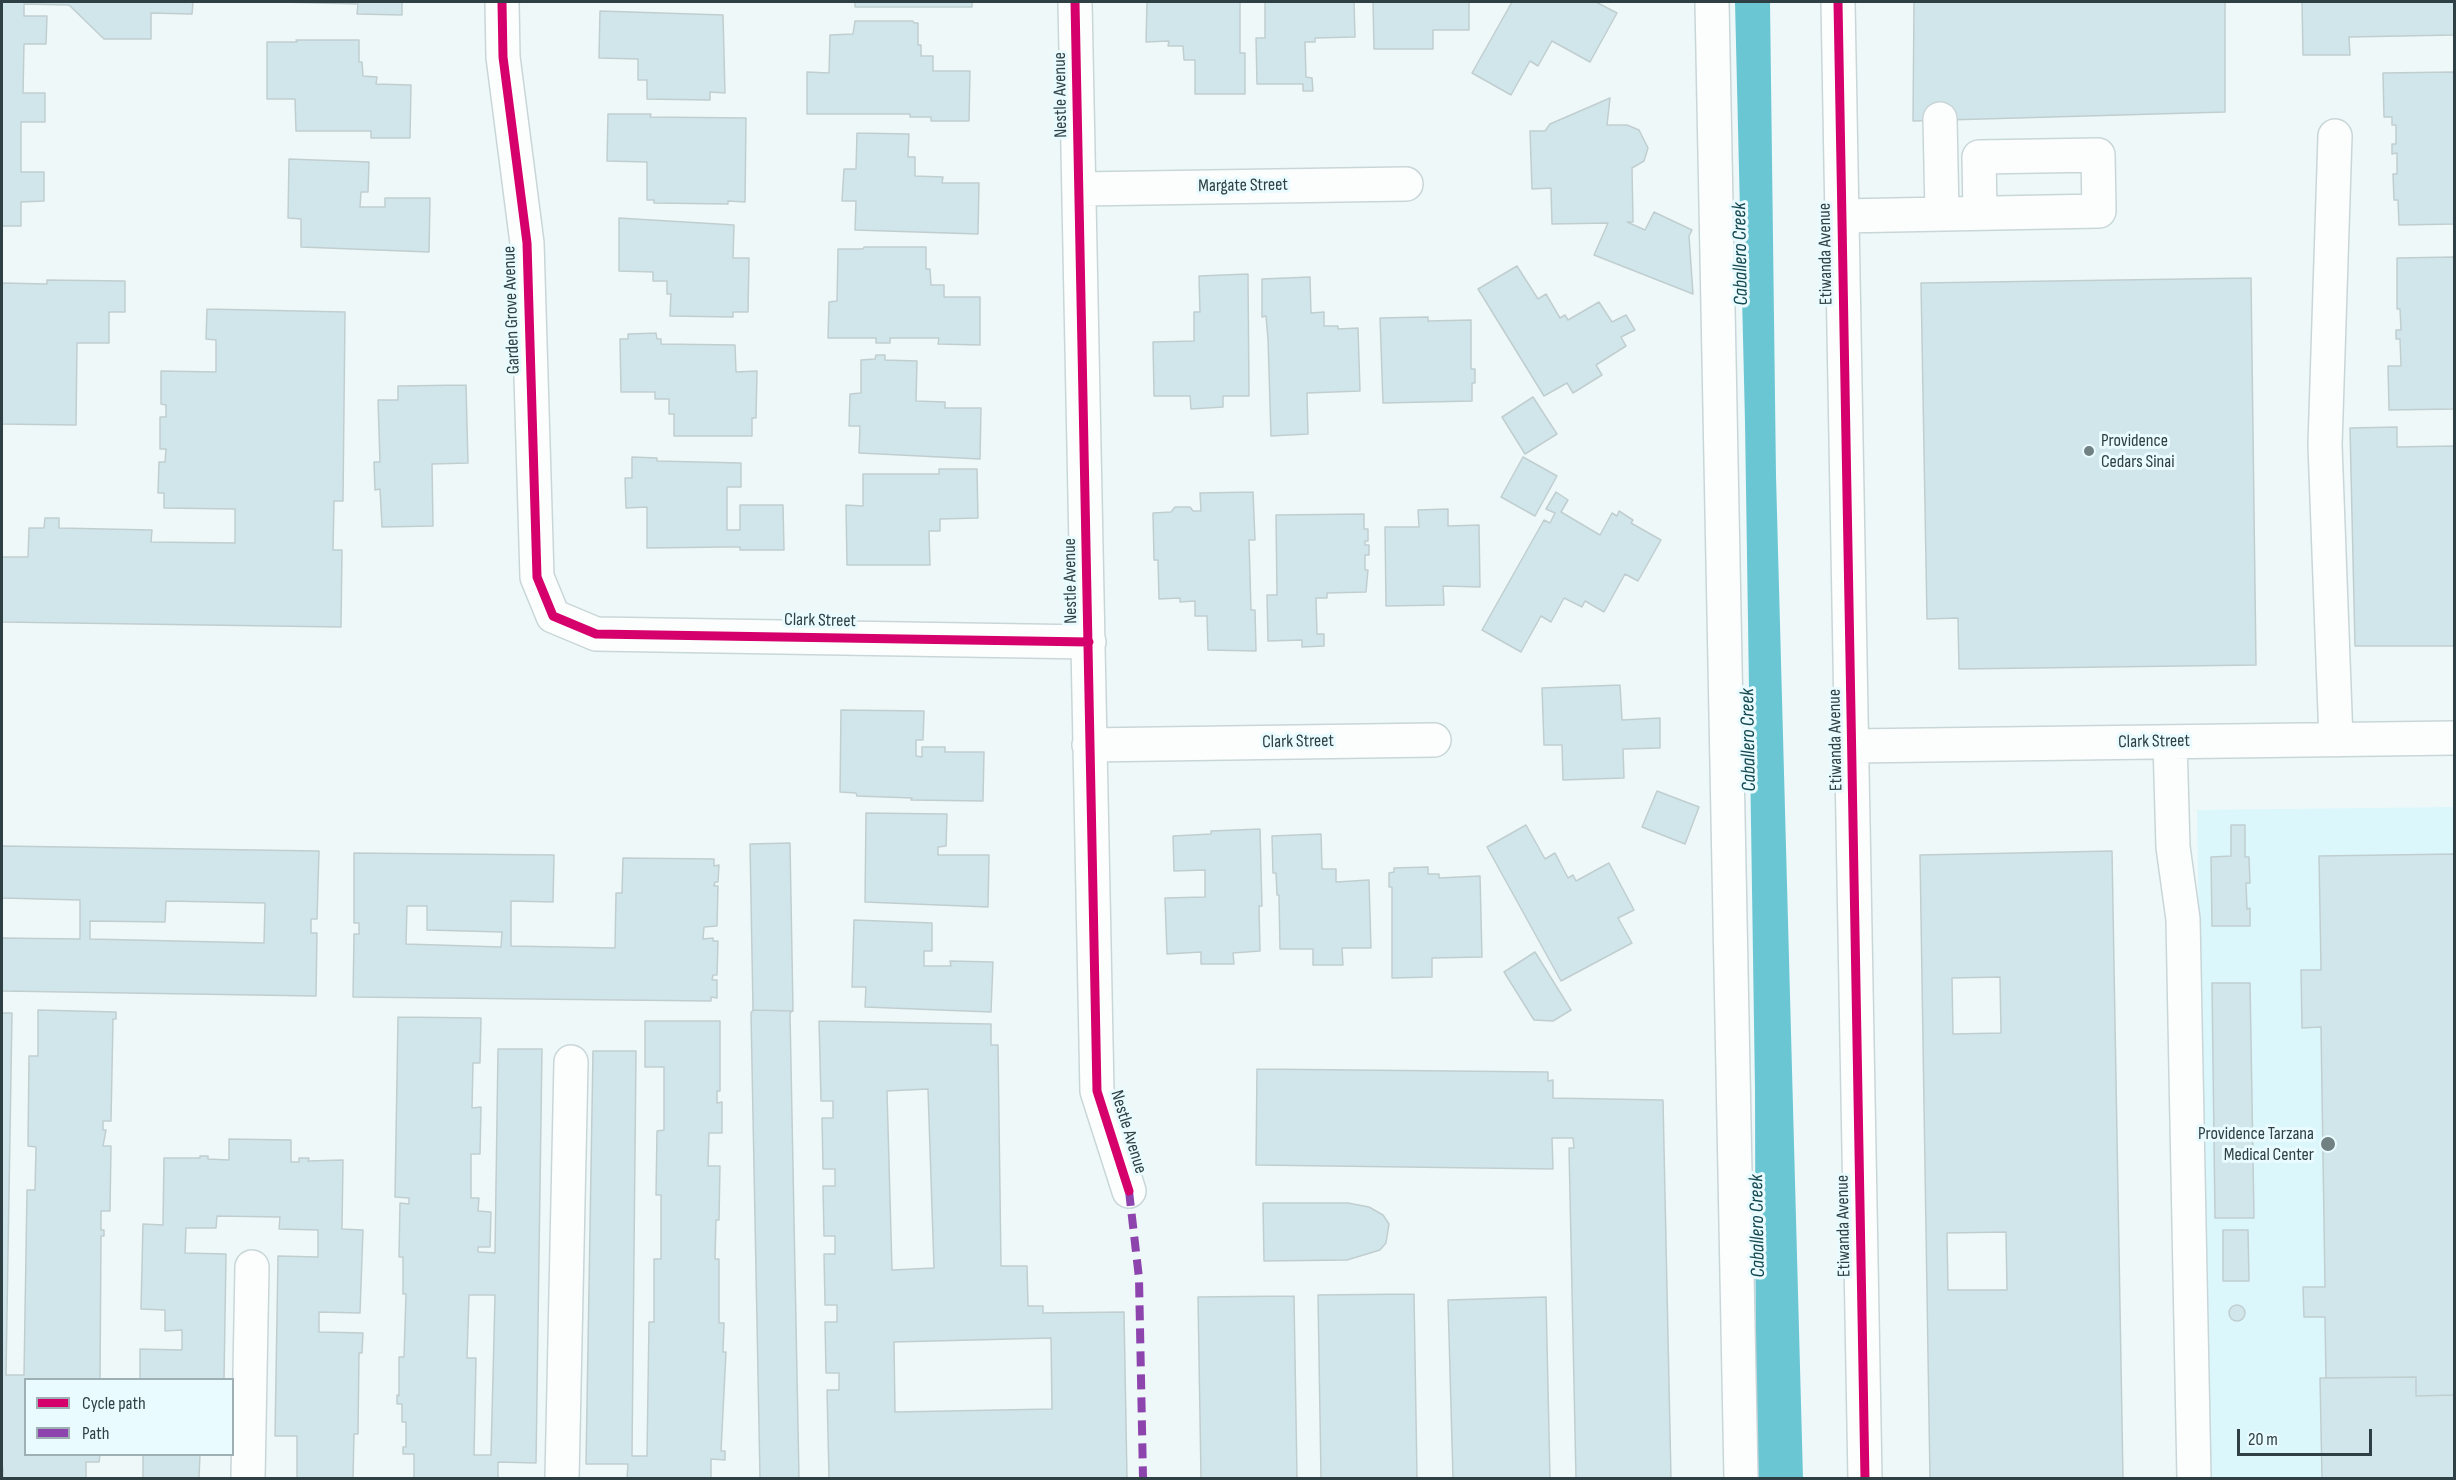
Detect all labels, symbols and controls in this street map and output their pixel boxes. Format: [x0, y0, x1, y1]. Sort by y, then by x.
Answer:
street label: Nestle Avenue [1049, 52, 1073, 138]
street label: Margate Street [1198, 174, 1288, 198]
water label: Caballero Creek [1728, 202, 1754, 306]
street label: Etiwanda Avenue [1814, 203, 1838, 305]
street label: Garden Grove Avenue [499, 246, 525, 374]
place label: Providence Cedars Sinai [2101, 430, 2174, 472]
marker: Providence Cedars Sinai [2082, 444, 2096, 458]
street label: Nestle Avenue [1059, 538, 1083, 624]
street label: Clark Street [784, 610, 856, 632]
water label: Caballero Creek [1736, 688, 1762, 792]
street label: Etiwanda Avenue [1824, 689, 1848, 791]
street label: Clark Street [1262, 731, 1334, 753]
street label: Clark Street [2118, 731, 2190, 753]
street label: Nestle Avenue [1105, 1088, 1151, 1176]
place label: Providence Tarzana Medical Center [2198, 1123, 2314, 1166]
marker: Providence Tarzana Medical Center [2319, 1135, 2337, 1153]
water label: Caballero Creek [1745, 1174, 1771, 1278]
street label: Etiwanda Avenue [1832, 1175, 1856, 1277]
legend [24, 1378, 234, 1456]
text: Cycle path [82, 1393, 146, 1414]
scale bar [2240, 1417, 2375, 1455]
text: Path [82, 1423, 110, 1444]
text: 20 m [2248, 1429, 2278, 1450]

